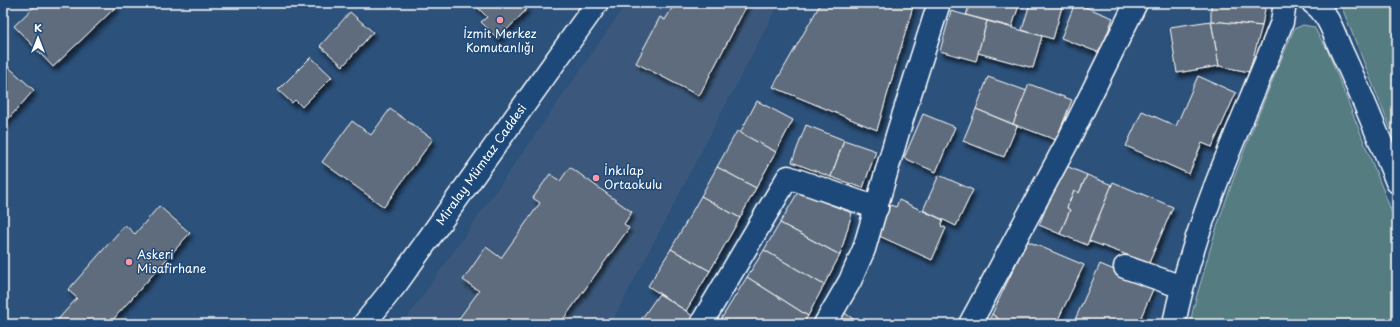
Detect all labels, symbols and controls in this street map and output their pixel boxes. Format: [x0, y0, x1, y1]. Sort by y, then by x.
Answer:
marker: İzmit Merkez Komutanlığı [495, 15, 505, 25]
north arrow [18, 18, 58, 58]
text: K [34, 19, 42, 36]
place label: İzmit Merkez Komutanlığı [463, 24, 537, 56]
street label: Miralay Mümtaz Caddesi [431, 100, 530, 229]
place label: İnkılap Ortaokulu [604, 161, 662, 193]
marker: İnkılap Ortaokulu [591, 173, 601, 183]
place label: Askeri Misafirhane [137, 245, 207, 277]
marker: Askeri Misafirhane [124, 257, 134, 267]

